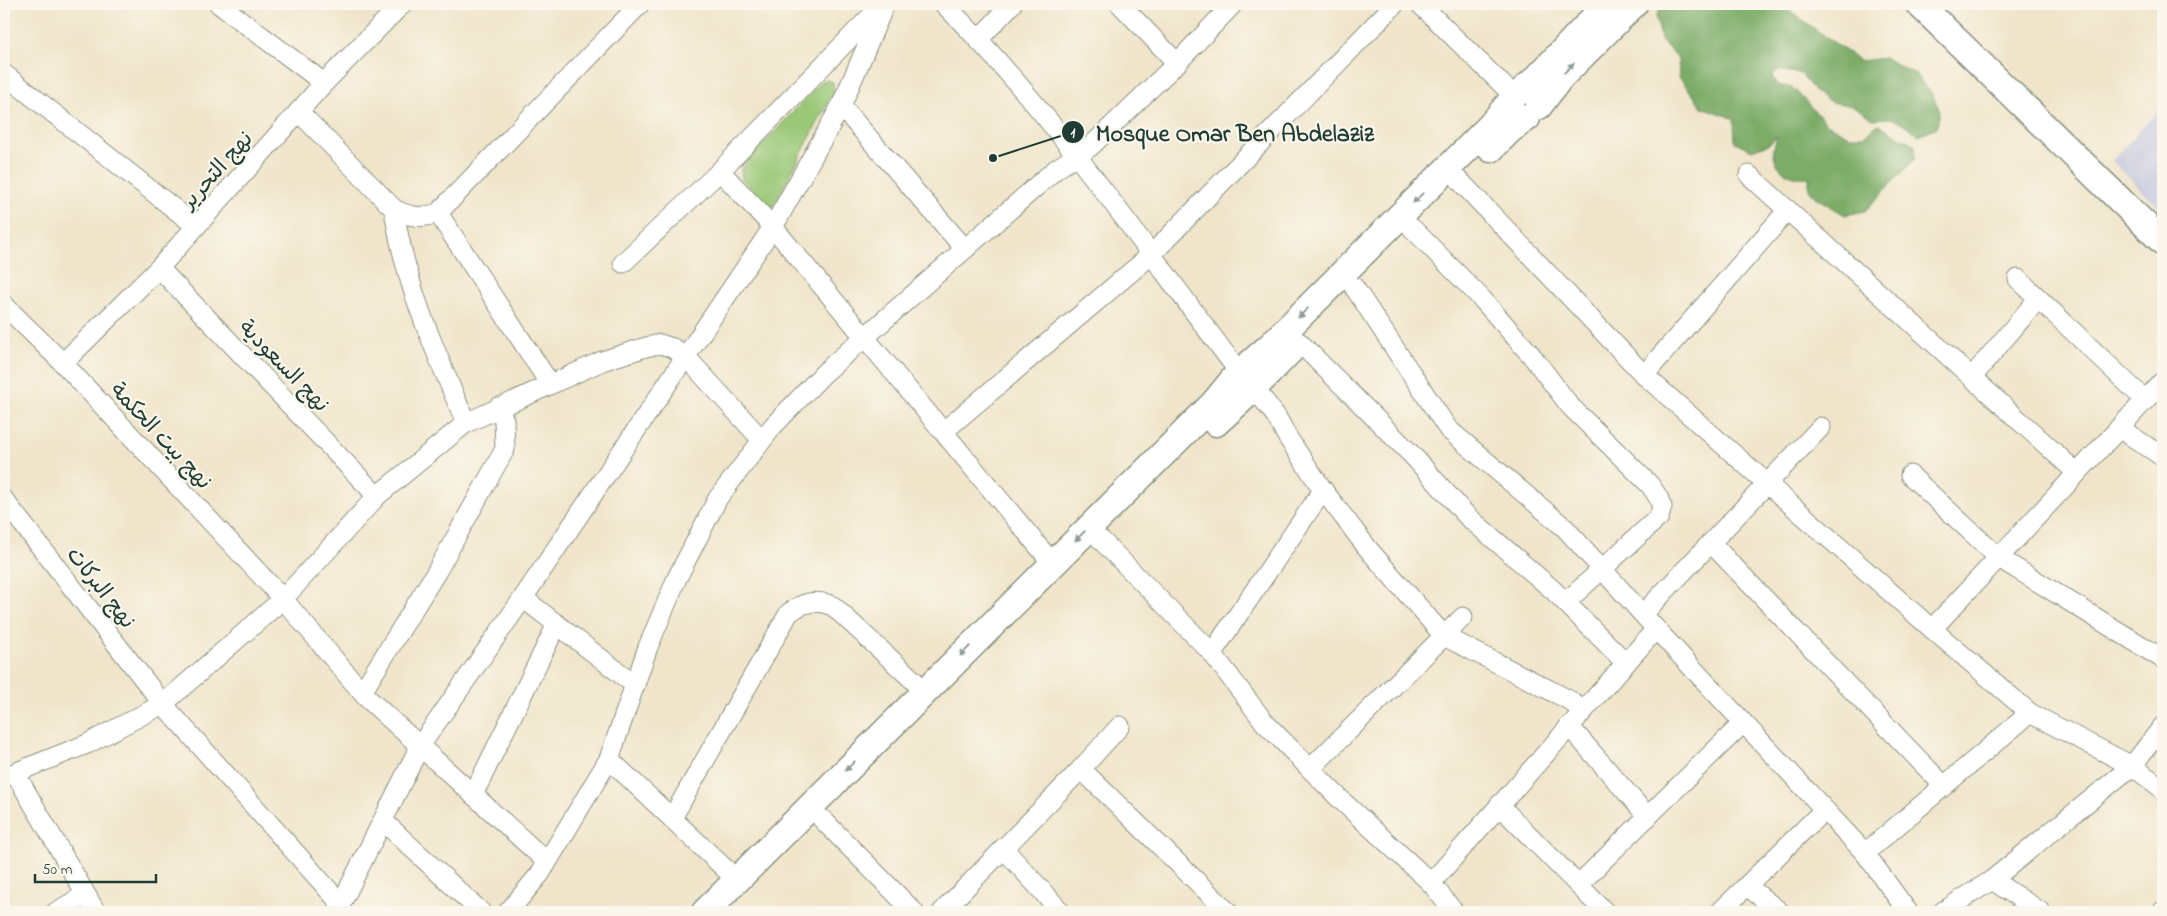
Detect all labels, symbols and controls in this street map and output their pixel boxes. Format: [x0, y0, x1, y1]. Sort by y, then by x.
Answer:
one-way arrow [1563, 63, 1575, 75]
callout: Mosque Omar Ben Abdelaziz [1061, 113, 1384, 152]
text: Mosque Omar Ben Abdelaziz [1096, 118, 1375, 153]
text: 1 [1071, 122, 1076, 144]
street label: نهج التحرير [173, 125, 262, 219]
one-way arrow [1412, 192, 1424, 204]
one-way arrow [1297, 307, 1309, 319]
street label: نهج السعودية [230, 313, 335, 421]
street label: نهج بيت الحكمة [101, 376, 218, 498]
one-way arrow [1074, 530, 1086, 542]
street label: نهج البركات [57, 541, 142, 637]
one-way arrow [959, 645, 971, 657]
one-way arrow [844, 760, 856, 772]
scale bar [35, 851, 156, 883]
text: 50 m [42, 859, 73, 881]

